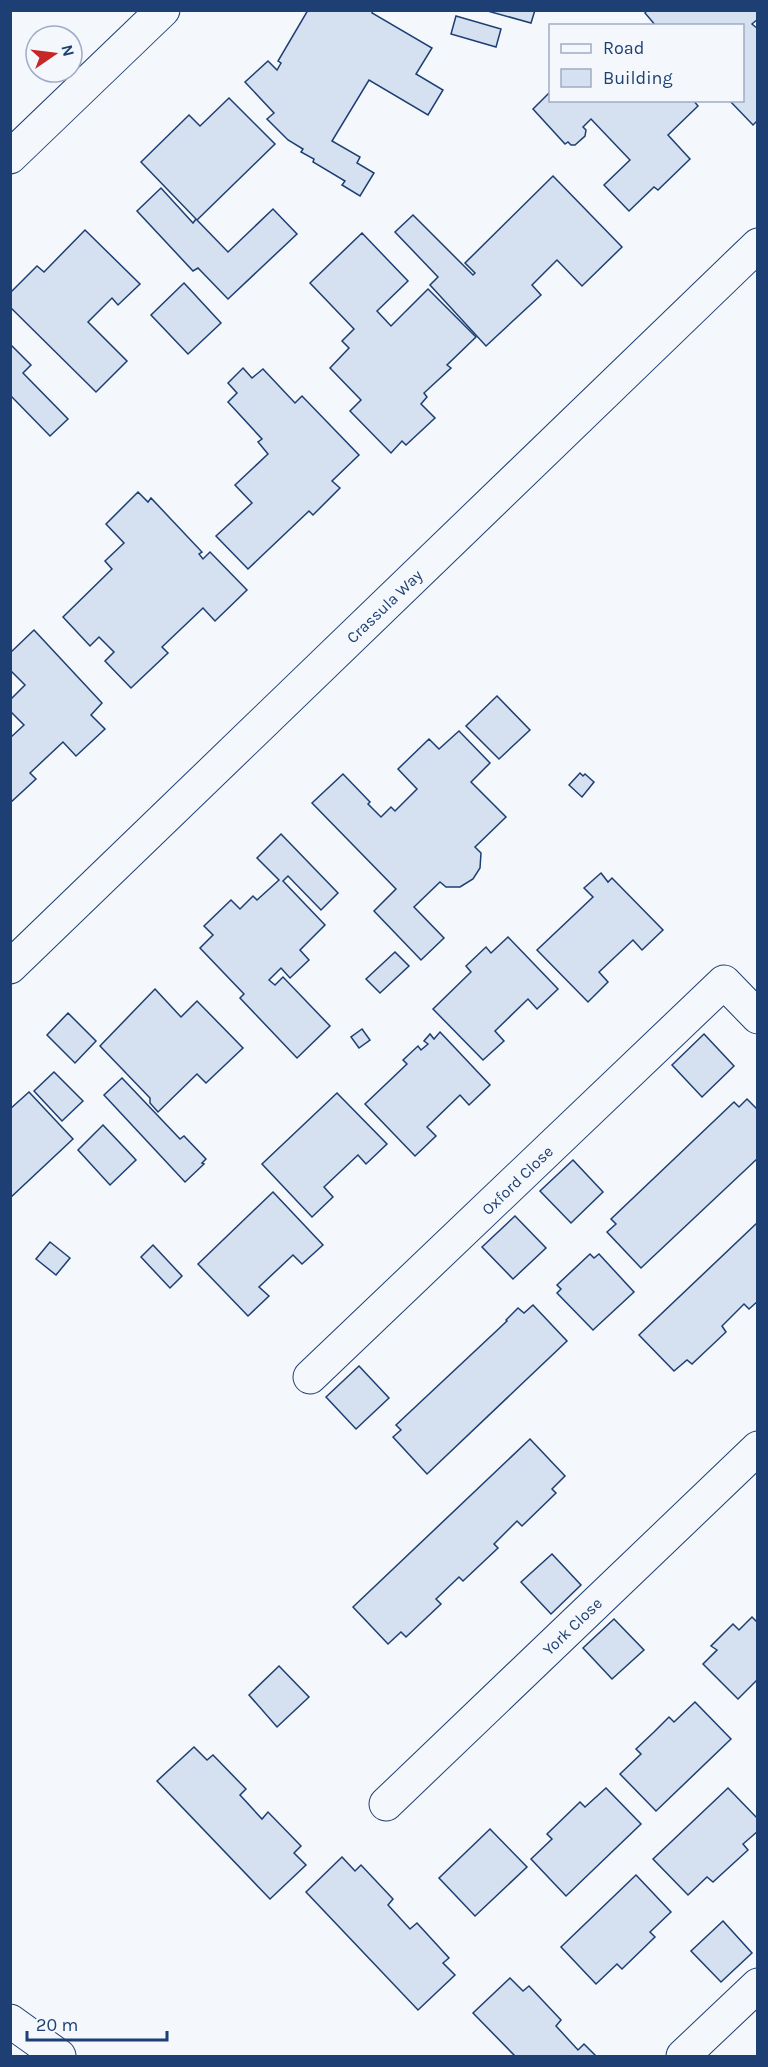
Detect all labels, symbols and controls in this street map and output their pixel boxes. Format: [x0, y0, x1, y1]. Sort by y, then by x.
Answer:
north arrow [24, 24, 84, 84]
legend [549, 24, 744, 102]
text: Road [603, 37, 644, 59]
text: N [57, 43, 79, 58]
text: Building [603, 67, 673, 89]
street label: Crassula Way [342, 565, 427, 647]
street label: Oxford Close [478, 1142, 557, 1219]
street label: York Close [539, 1594, 606, 1659]
scale bar [27, 2004, 166, 2042]
text: 20 m [36, 2014, 78, 2036]

